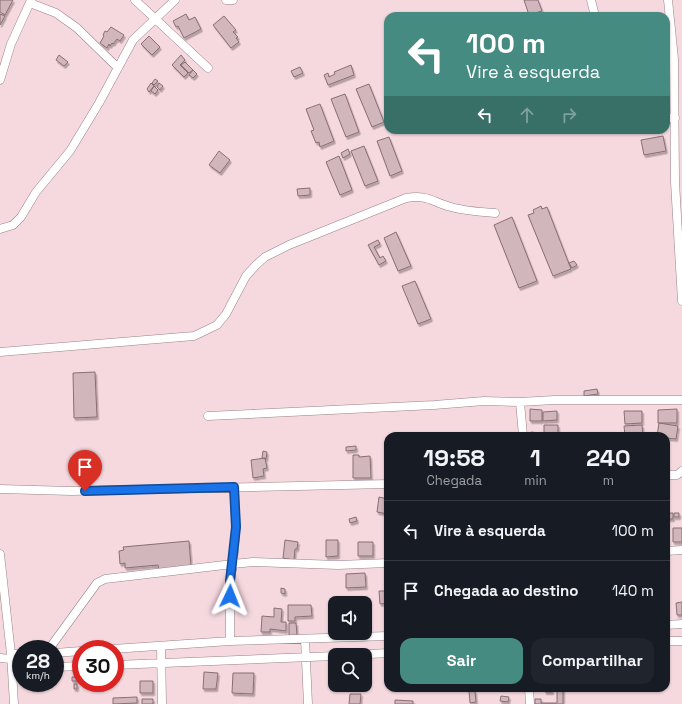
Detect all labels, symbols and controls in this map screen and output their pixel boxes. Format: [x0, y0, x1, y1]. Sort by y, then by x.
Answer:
text: 100 m [466, 25, 546, 61]
icon: left [400, 28, 452, 80]
text: Vire à esquerda [466, 60, 600, 83]
icon: left [474, 104, 496, 126]
icon: ahead [516, 104, 538, 126]
icon: right [558, 104, 580, 126]
text: 19:58 [423, 442, 485, 473]
text: 1 [530, 442, 541, 473]
text: 240 [586, 442, 631, 473]
pin [68, 450, 102, 491]
icon: arrive [74, 456, 96, 478]
text: Chegada [426, 472, 482, 489]
text: min [524, 472, 547, 489]
text: m [603, 472, 614, 489]
icon: left [400, 520, 422, 542]
text: Vire à esquerda [434, 521, 546, 540]
text: 100 m [612, 521, 654, 540]
position arrow [209, 575, 251, 617]
icon: arrive [400, 580, 422, 602]
text: Chegada ao destino [434, 581, 578, 600]
text: 140 m [612, 581, 654, 600]
map controls [328, 596, 372, 692]
button: sound [328, 596, 372, 640]
button: Sair [400, 638, 523, 684]
button: Compartilhar [531, 638, 654, 684]
speed limit sign: 30 [72, 640, 124, 692]
text: 28 [26, 648, 50, 674]
button: search [328, 648, 372, 692]
text: km/h [26, 669, 50, 682]

